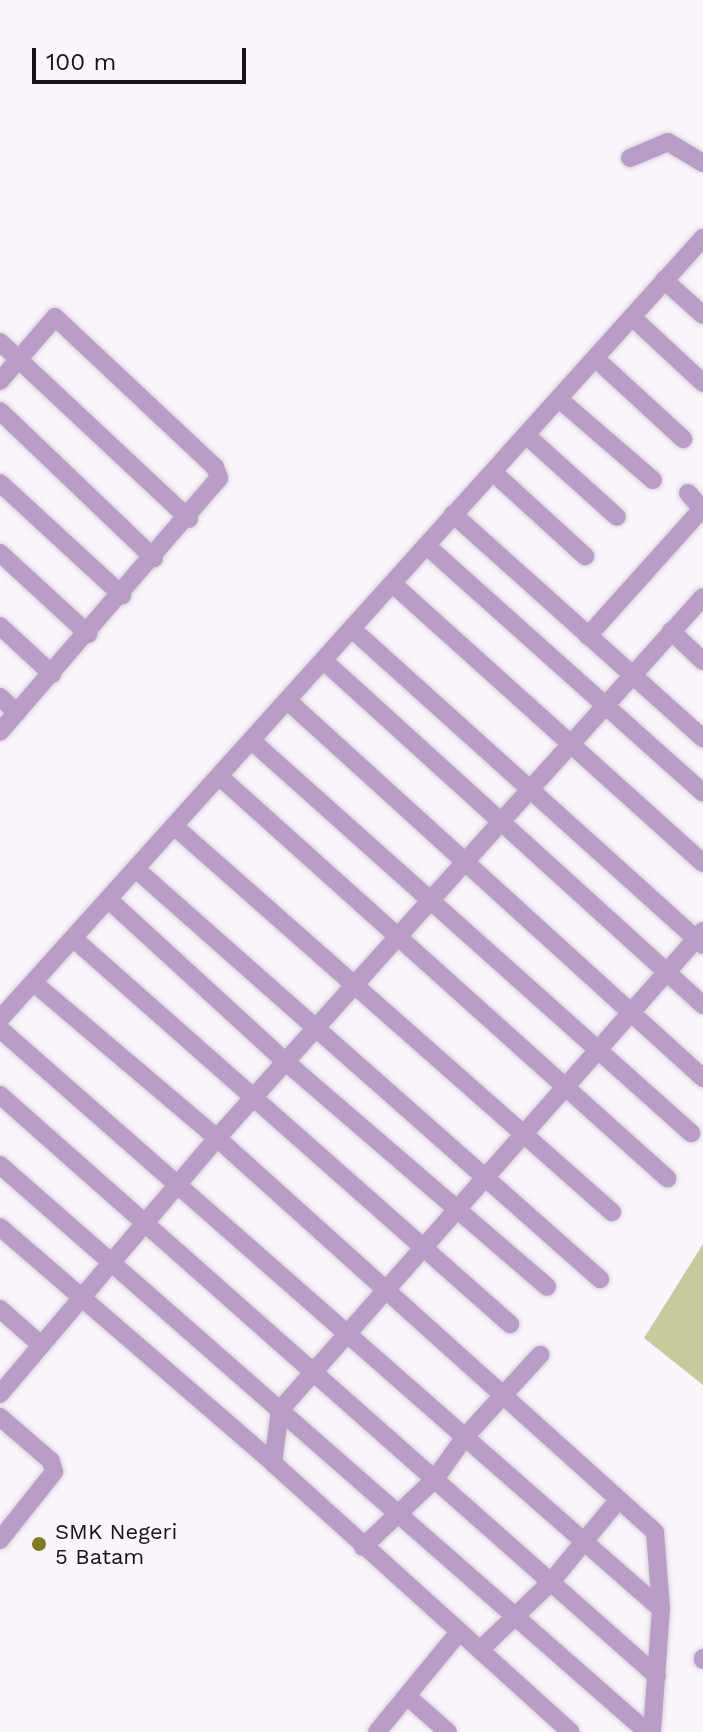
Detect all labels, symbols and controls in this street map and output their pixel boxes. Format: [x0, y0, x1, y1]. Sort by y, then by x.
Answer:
scale bar [36, 32, 250, 82]
text: 100 m [46, 48, 116, 76]
place label: SMK Negeri 5 Batam [55, 1518, 178, 1570]
marker: SMK Negeri 5 Batam [30, 1535, 48, 1553]

